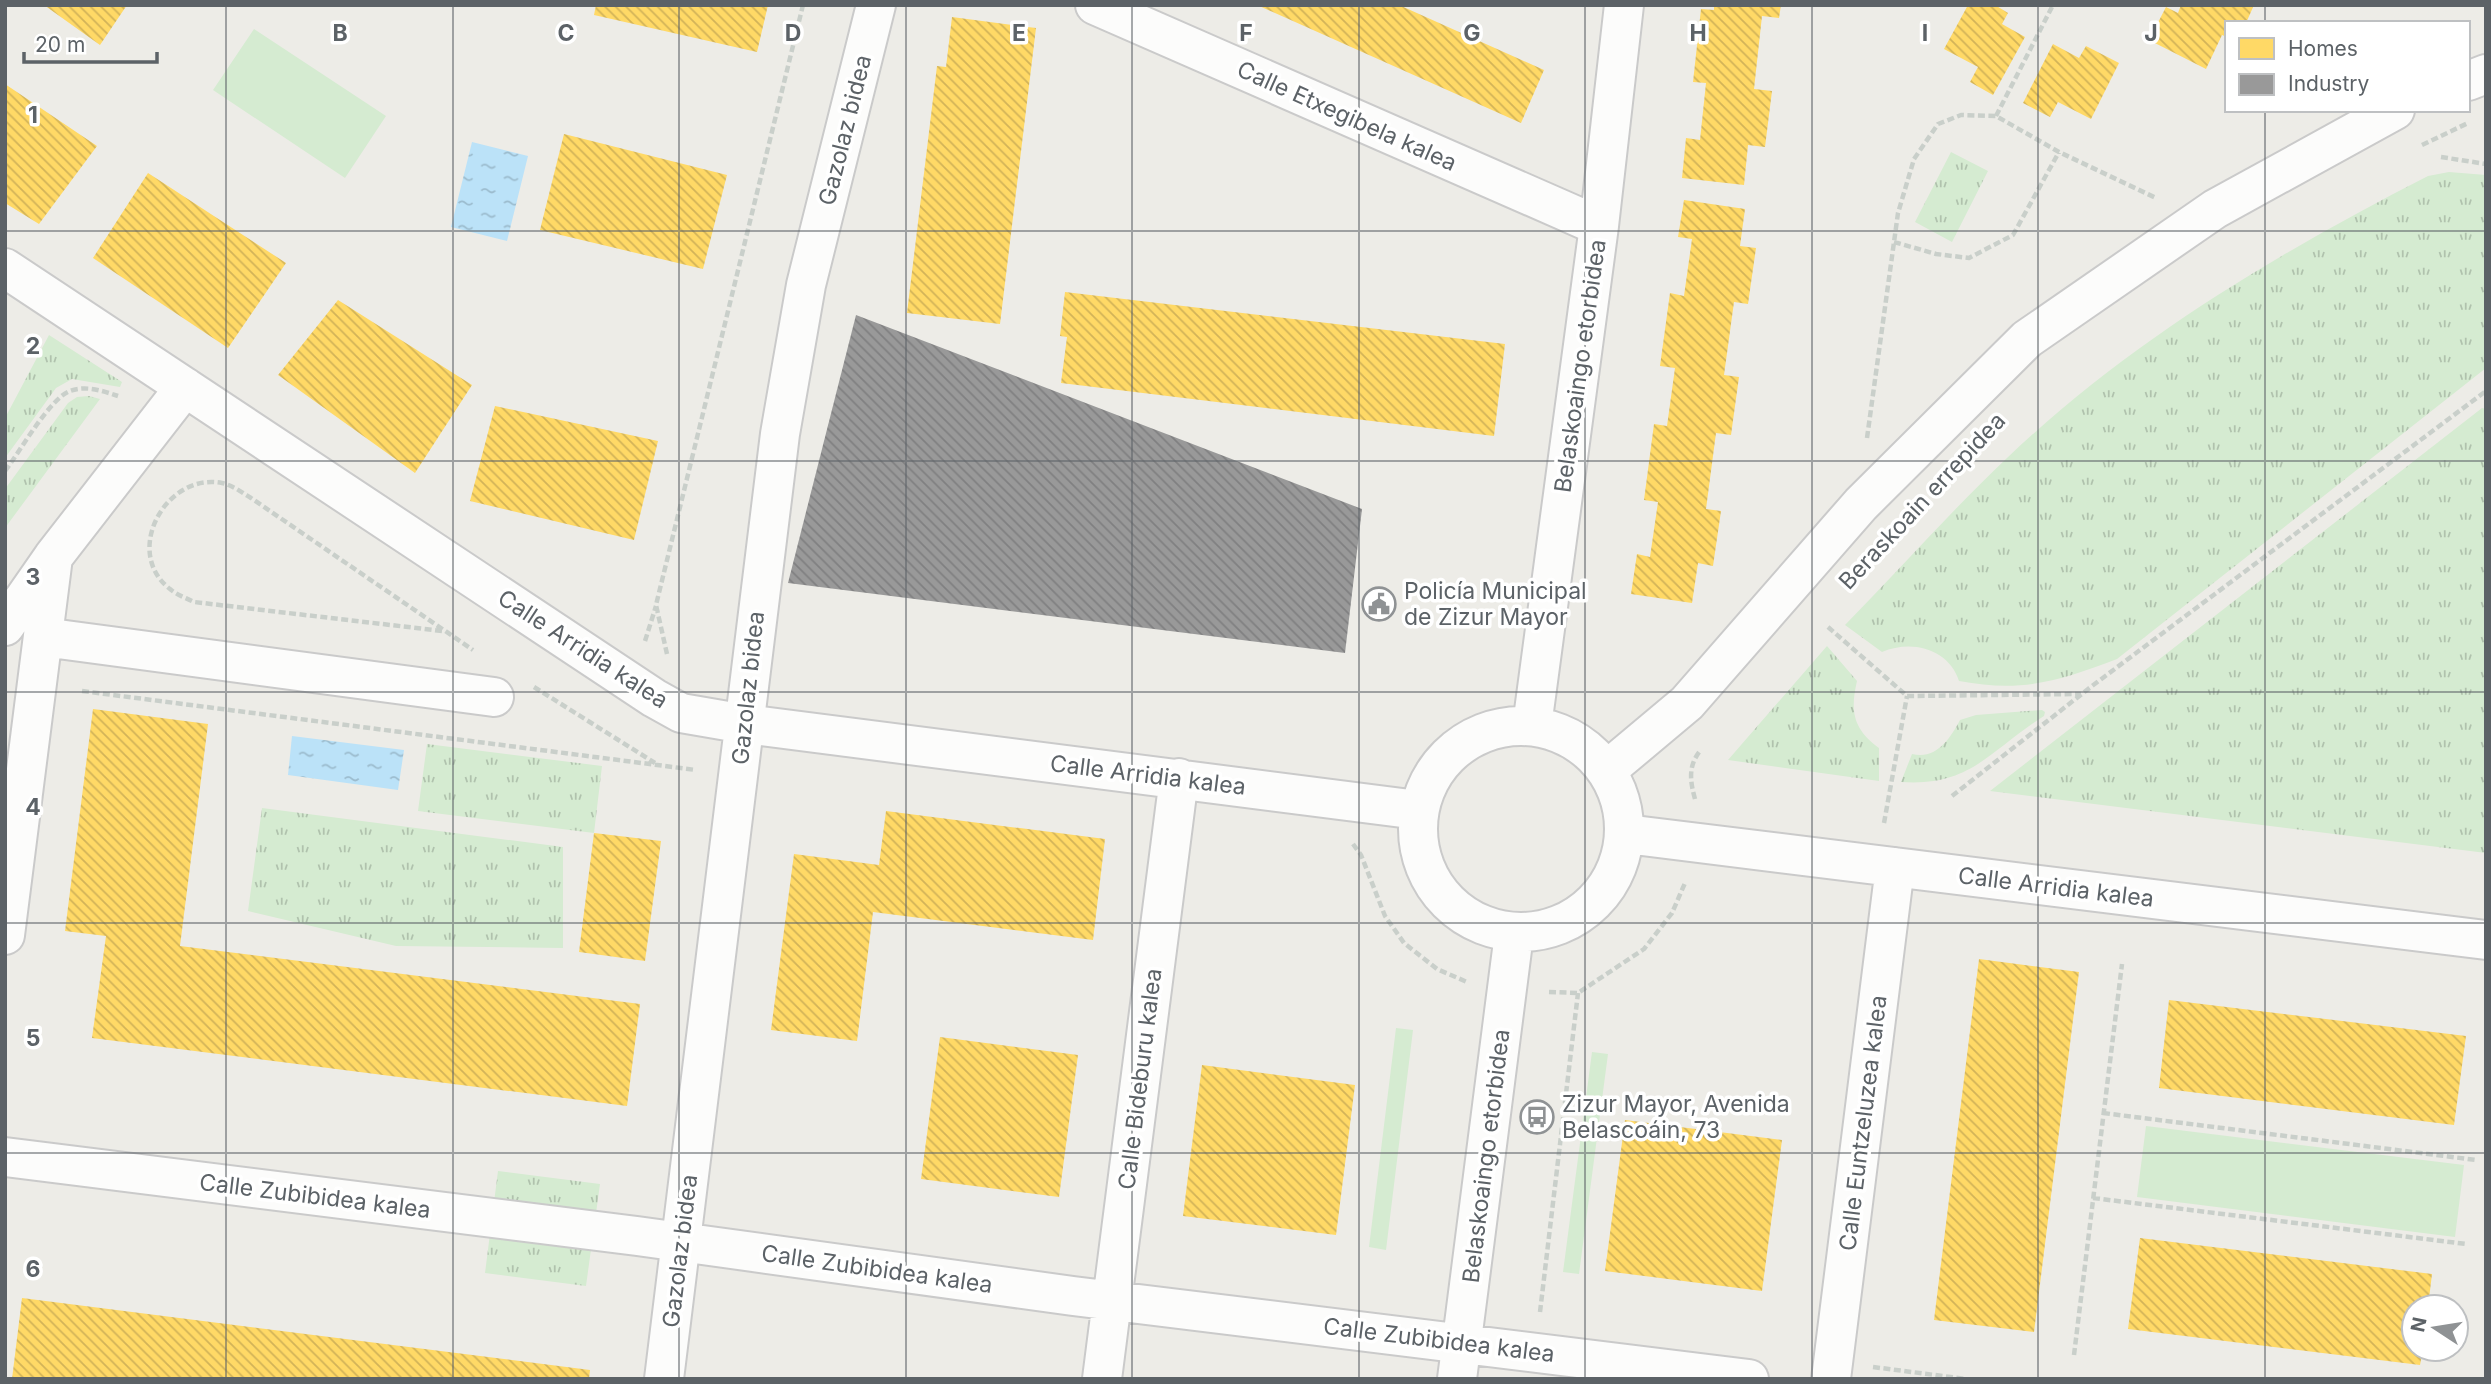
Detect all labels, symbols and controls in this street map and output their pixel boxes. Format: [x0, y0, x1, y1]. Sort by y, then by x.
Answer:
text: B [332, 19, 348, 47]
text: C [557, 19, 575, 47]
text: D [785, 19, 801, 47]
text: E [1012, 19, 1026, 47]
text: F [1239, 19, 1253, 47]
text: G [1463, 19, 1481, 47]
text: H [1689, 19, 1707, 47]
text: I [1922, 19, 1928, 47]
text: J [2144, 19, 2158, 47]
scale bar [24, 21, 158, 65]
legend [2225, 21, 2470, 112]
text: 20 m [35, 32, 85, 57]
text: Homes [2288, 36, 2358, 61]
street label: Gazolaz bidea [813, 52, 877, 208]
street label: Calle Etxegibela kalea [1233, 55, 1461, 177]
text: Industry [2288, 71, 2370, 96]
text: 1 [28, 101, 38, 129]
street label: Belaskoaingo etorbidea [1548, 238, 1612, 494]
text: 2 [26, 332, 40, 360]
street label: Beraskoain errepidea [1833, 407, 2011, 595]
text: 3 [26, 563, 40, 591]
place label: Policía Municipal de Zizur Mayor [1404, 577, 1587, 631]
street label: Calle Arridia kalea [493, 584, 673, 714]
public building icon: Policía Municipal de Zizur Mayor [1360, 585, 1398, 623]
street label: Gazolaz bidea [726, 610, 770, 766]
street label: Calle Arridia kalea [1049, 749, 1247, 801]
text: 4 [25, 793, 41, 821]
street label: Calle Arridia kalea [1957, 861, 2155, 913]
street label: Calle Bideburu kalea [1113, 967, 1167, 1191]
street label: Calle Euntzeluzea kalea [1833, 994, 1893, 1252]
text: 5 [26, 1024, 40, 1052]
street label: Belaskoaingo etorbidea [1457, 1028, 1515, 1284]
place label: Zizur Mayor, Avenida Belascoáin, 73 [1562, 1090, 1790, 1144]
bus stop icon: Zizur Mayor, Avenida Belascoáin, 73 [1518, 1098, 1556, 1136]
street label: Calle Zubibidea kalea [198, 1168, 432, 1224]
street label: Gazolaz bidea [657, 1173, 703, 1329]
street label: Calle Zubibidea kalea [760, 1239, 994, 1299]
text: 6 [26, 1255, 40, 1283]
north arrow [2400, 1293, 2470, 1363]
street label: Calle Zubibidea kalea [1322, 1312, 1556, 1368]
text: N [2406, 1315, 2432, 1334]

